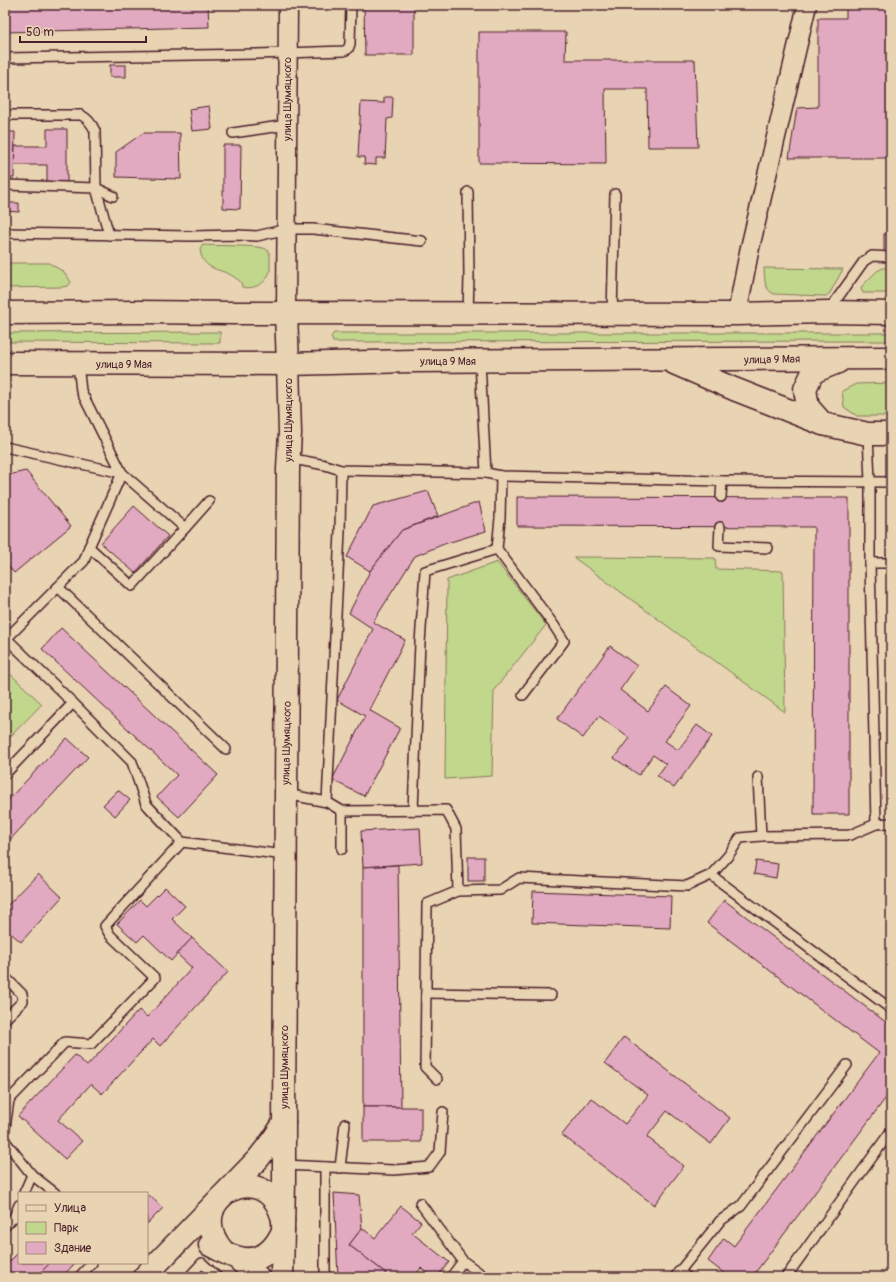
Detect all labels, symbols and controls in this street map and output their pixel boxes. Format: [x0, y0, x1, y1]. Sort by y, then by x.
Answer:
scale bar [20, 18, 146, 44]
text: 50 m [26, 25, 54, 40]
street label: улица Шумяцкого [281, 57, 294, 142]
street label: улица 9 Мая [743, 353, 800, 367]
street label: улица 9 Мая [419, 355, 476, 368]
street label: улица 9 Мая [95, 358, 152, 371]
street label: улица Шумяцкого [282, 378, 295, 463]
street label: улица Шумяцкого [279, 701, 294, 786]
street label: улица Шумяцкого [278, 1025, 291, 1110]
legend [18, 1192, 148, 1264]
text: Улица [54, 1201, 86, 1216]
text: Парк [54, 1221, 79, 1236]
text: Здание [54, 1241, 91, 1256]

